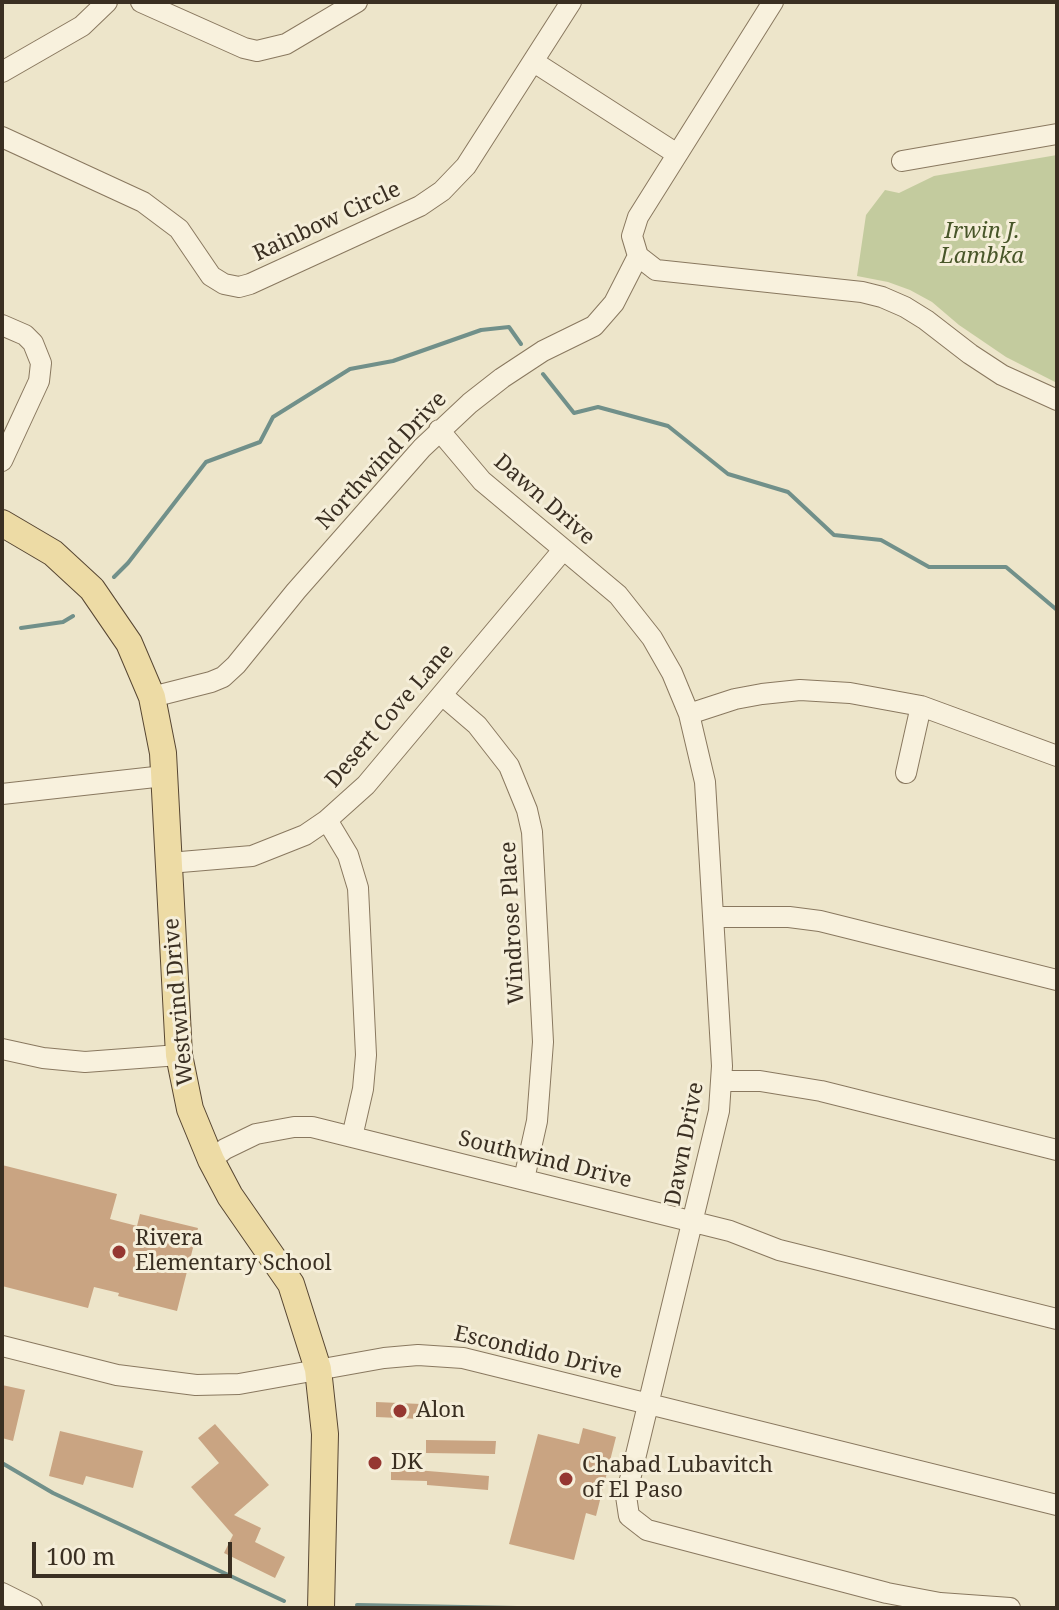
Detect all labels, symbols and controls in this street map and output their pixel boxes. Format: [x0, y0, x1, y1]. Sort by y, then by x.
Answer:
street label: Rainbow Circle [249, 176, 405, 268]
park label: Irwin J. Lambka [940, 219, 1024, 270]
street label: Northwind Drive [311, 387, 453, 535]
street label: Dawn Drive [488, 449, 600, 551]
street label: Desert Cove Lane [320, 639, 460, 793]
street label: Windrose Place [496, 841, 530, 1005]
street label: Westwind Drive [159, 917, 199, 1087]
street label: Dawn Drive [660, 1080, 710, 1208]
street label: Southwind Drive [456, 1126, 634, 1194]
place label: Rivera Elementary School [135, 1226, 332, 1278]
marker: Rivera Elementary School [110, 1243, 128, 1261]
street label: Escondido Drive [451, 1321, 625, 1385]
place label: Alon [416, 1398, 465, 1424]
marker: Alon [391, 1402, 409, 1420]
place label: DK [391, 1450, 422, 1476]
place label: Chabad Lubavitch of El Paso [582, 1453, 773, 1504]
marker: DK [366, 1454, 384, 1472]
marker: Chabad Lubavitch of El Paso [557, 1470, 575, 1488]
scale bar [36, 1526, 236, 1576]
text: 100 m [46, 1539, 115, 1572]

